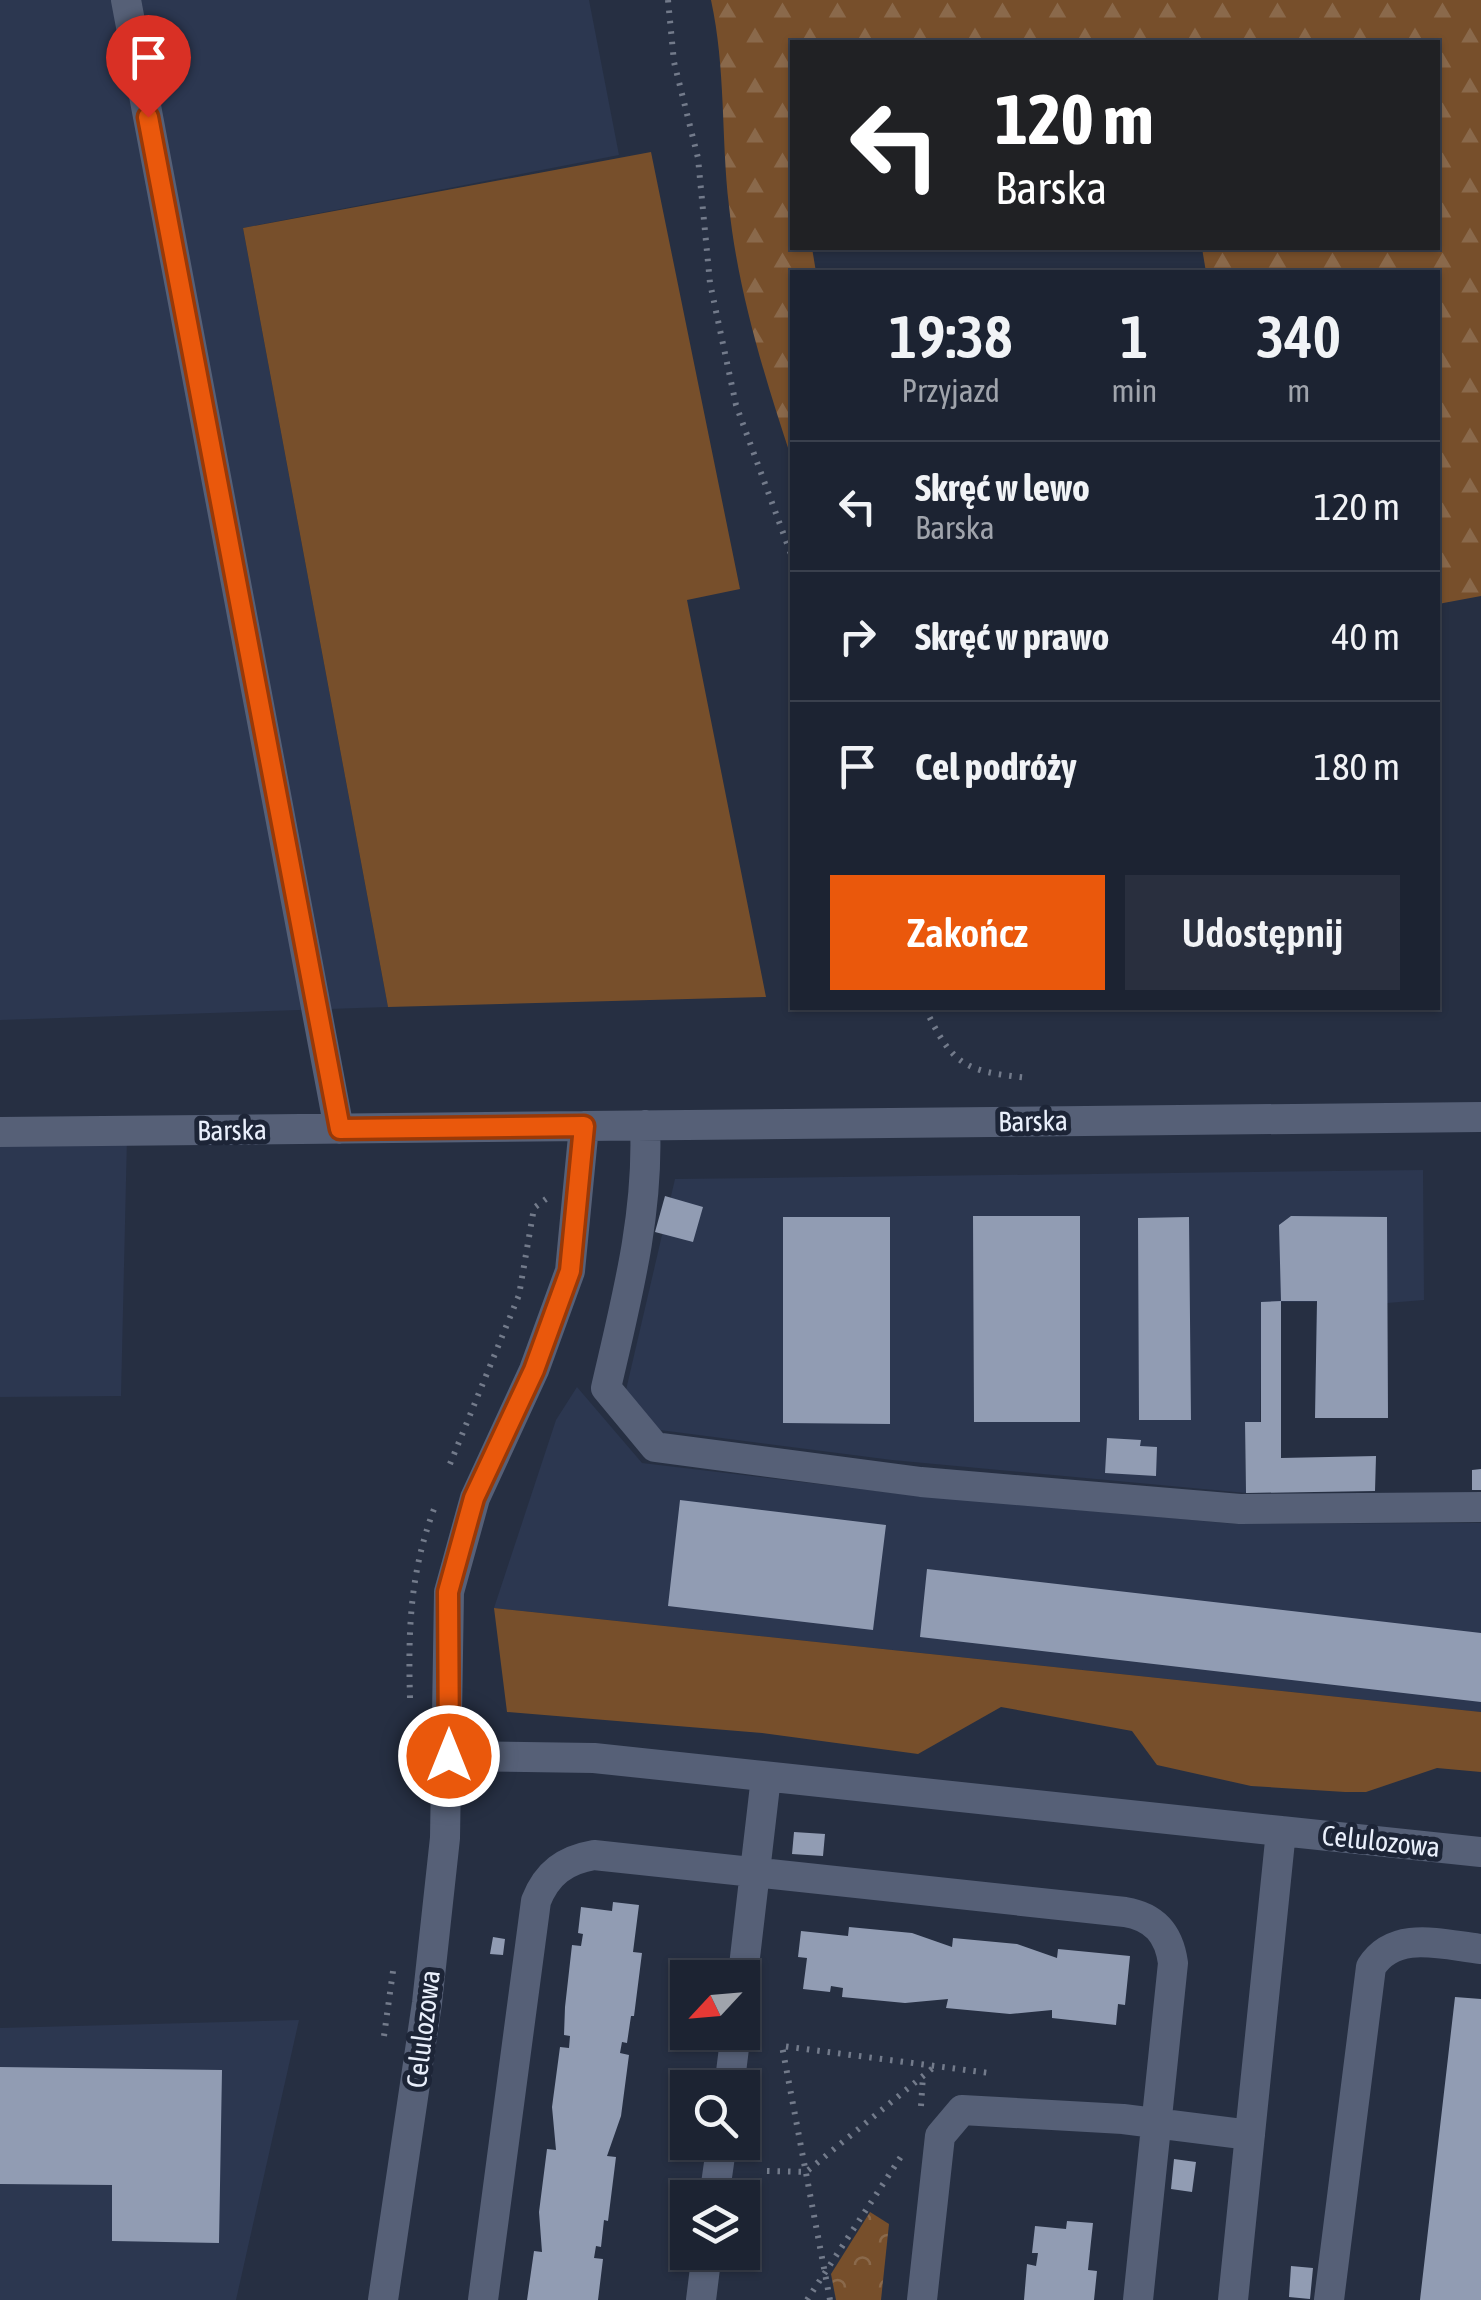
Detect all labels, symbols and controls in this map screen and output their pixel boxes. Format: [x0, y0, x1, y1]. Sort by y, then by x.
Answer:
pin [106, 15, 191, 118]
icon: arrive [121, 30, 176, 85]
text: 120 m [995, 79, 1154, 159]
icon: left [830, 80, 960, 210]
text: Barska [995, 162, 1107, 214]
text: 19:38 [889, 302, 1012, 371]
text: 1 [1120, 302, 1149, 371]
text: 340 [1256, 302, 1341, 371]
text: Przyjazd [902, 372, 1000, 409]
text: min [1111, 372, 1157, 409]
text: m [1287, 372, 1310, 409]
text: Skręć w lewo [915, 466, 1090, 509]
icon: left [830, 479, 885, 534]
text: 120 m [1314, 485, 1400, 528]
text: Barska [915, 509, 995, 546]
icon: right [830, 609, 885, 664]
text: Skręć w prawo [915, 615, 1109, 658]
text: 40 m [1332, 615, 1400, 658]
icon: arrive [830, 739, 885, 794]
text: Cel podróży [915, 745, 1077, 788]
text: 180 m [1314, 745, 1400, 788]
button: Zakończ [830, 875, 1105, 990]
button: Udostępnij [1125, 875, 1400, 990]
street label: Barska [998, 1104, 1068, 1138]
street label: Barska [197, 1113, 267, 1147]
position arrow [397, 1704, 501, 1808]
street label: Celulozowa [1320, 1819, 1442, 1863]
north arrow [670, 1960, 760, 2050]
map controls [670, 1960, 760, 2270]
street label: Celulozowa [400, 1968, 446, 2090]
button: search [670, 2070, 760, 2160]
button: layers [670, 2180, 760, 2270]

